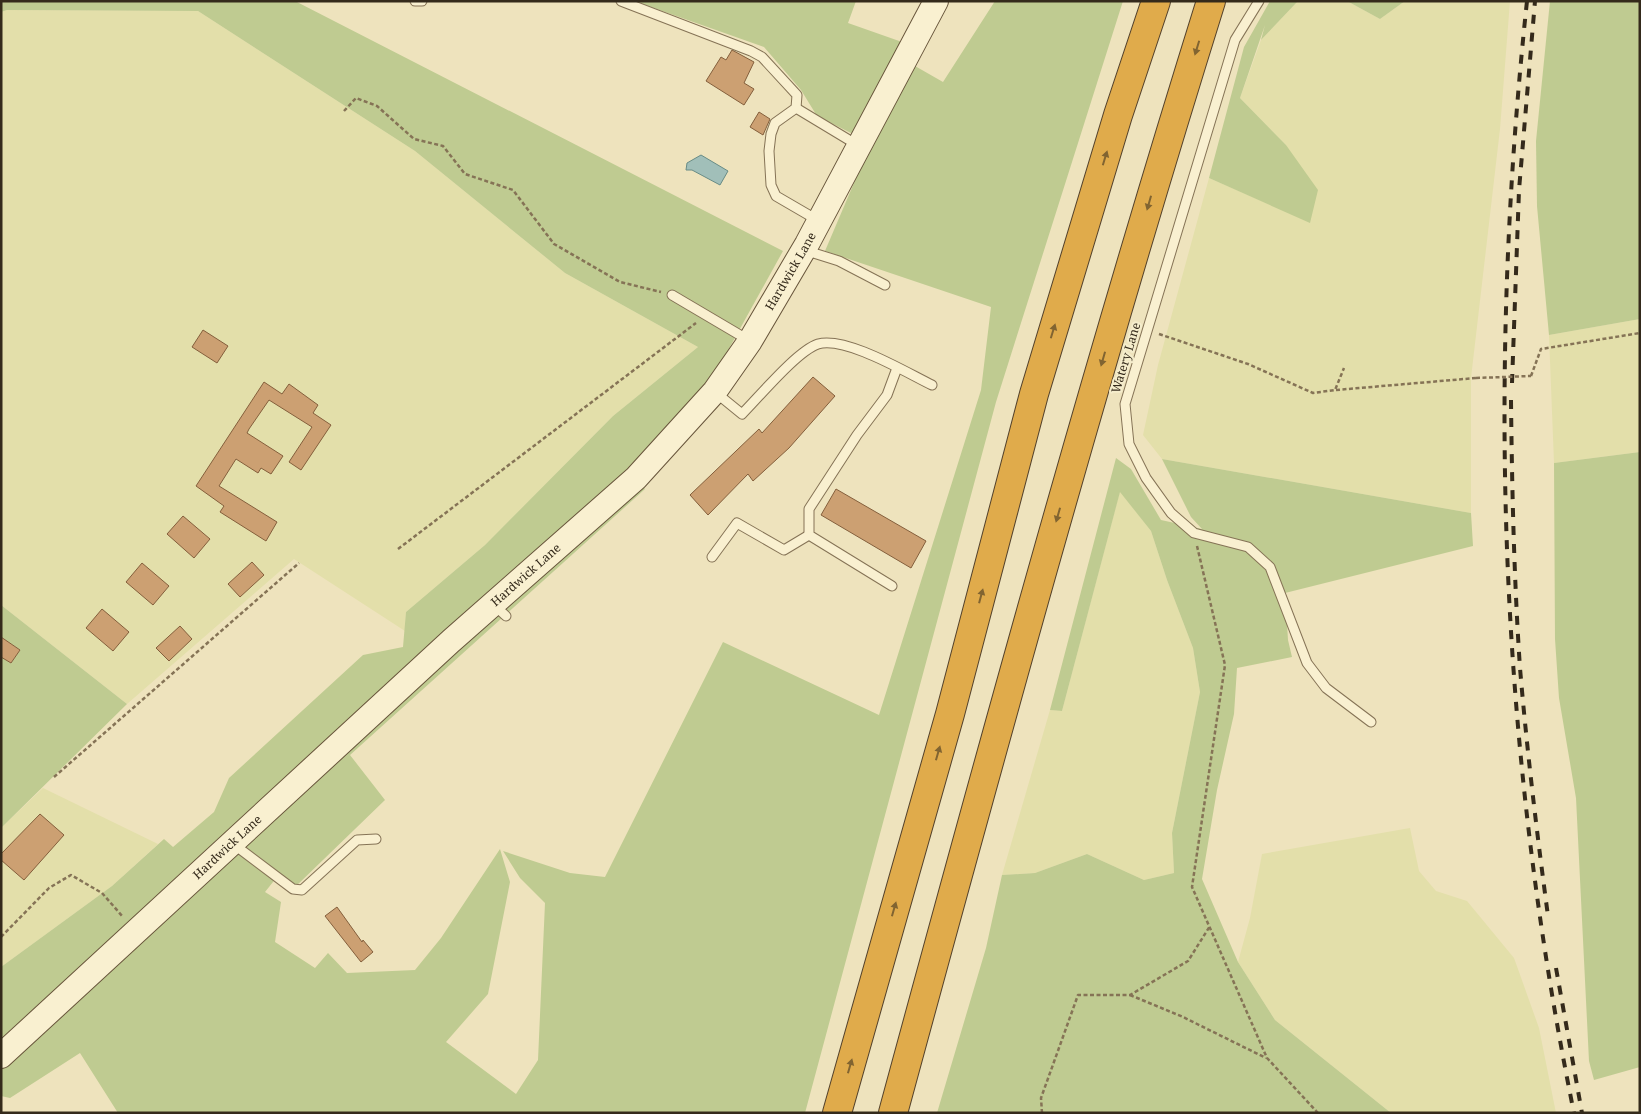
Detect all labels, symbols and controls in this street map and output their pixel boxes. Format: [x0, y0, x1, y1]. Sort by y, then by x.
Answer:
one-way arrow [1192, 40, 1200, 55]
one-way arrow [1102, 151, 1110, 166]
one-way arrow [1145, 196, 1153, 211]
street label: Hardwick Lane [761, 229, 820, 313]
street label: Watery Lane [1107, 320, 1144, 395]
one-way arrow [1050, 323, 1058, 338]
one-way arrow [1099, 352, 1107, 367]
one-way arrow [1054, 508, 1062, 523]
street label: Hardwick Lane [487, 539, 564, 610]
one-way arrow [977, 589, 985, 604]
one-way arrow [935, 745, 943, 760]
street label: Hardwick Lane [189, 811, 265, 883]
one-way arrow [891, 902, 899, 917]
one-way arrow [847, 1058, 855, 1073]

